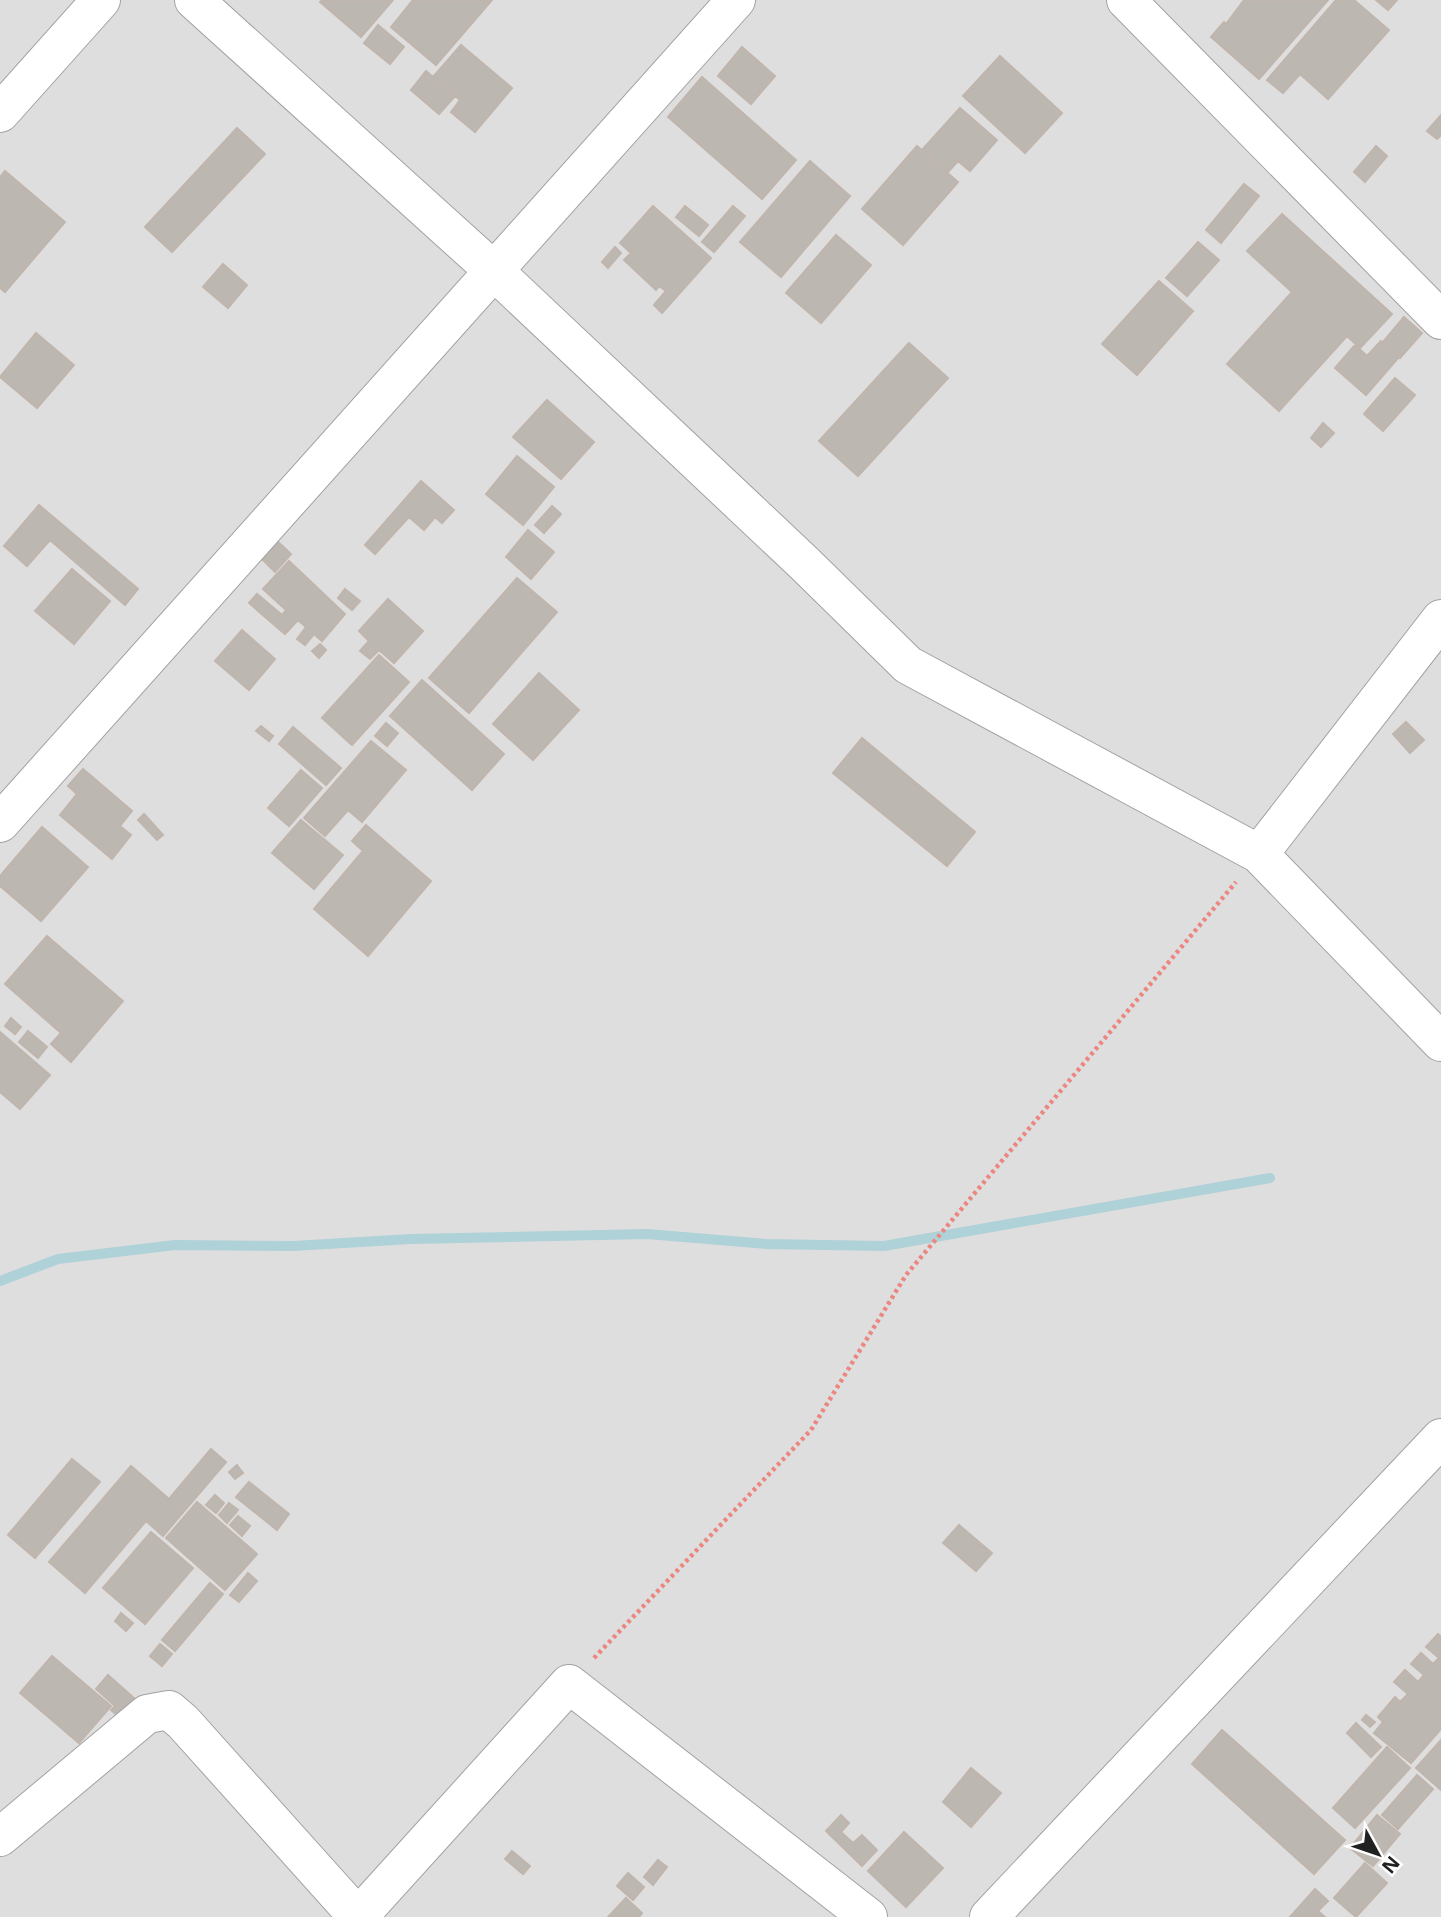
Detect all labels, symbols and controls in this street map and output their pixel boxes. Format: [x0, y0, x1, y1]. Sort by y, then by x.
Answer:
north arrow [1343, 1819, 1413, 1889]
text: N [1376, 1851, 1406, 1879]

